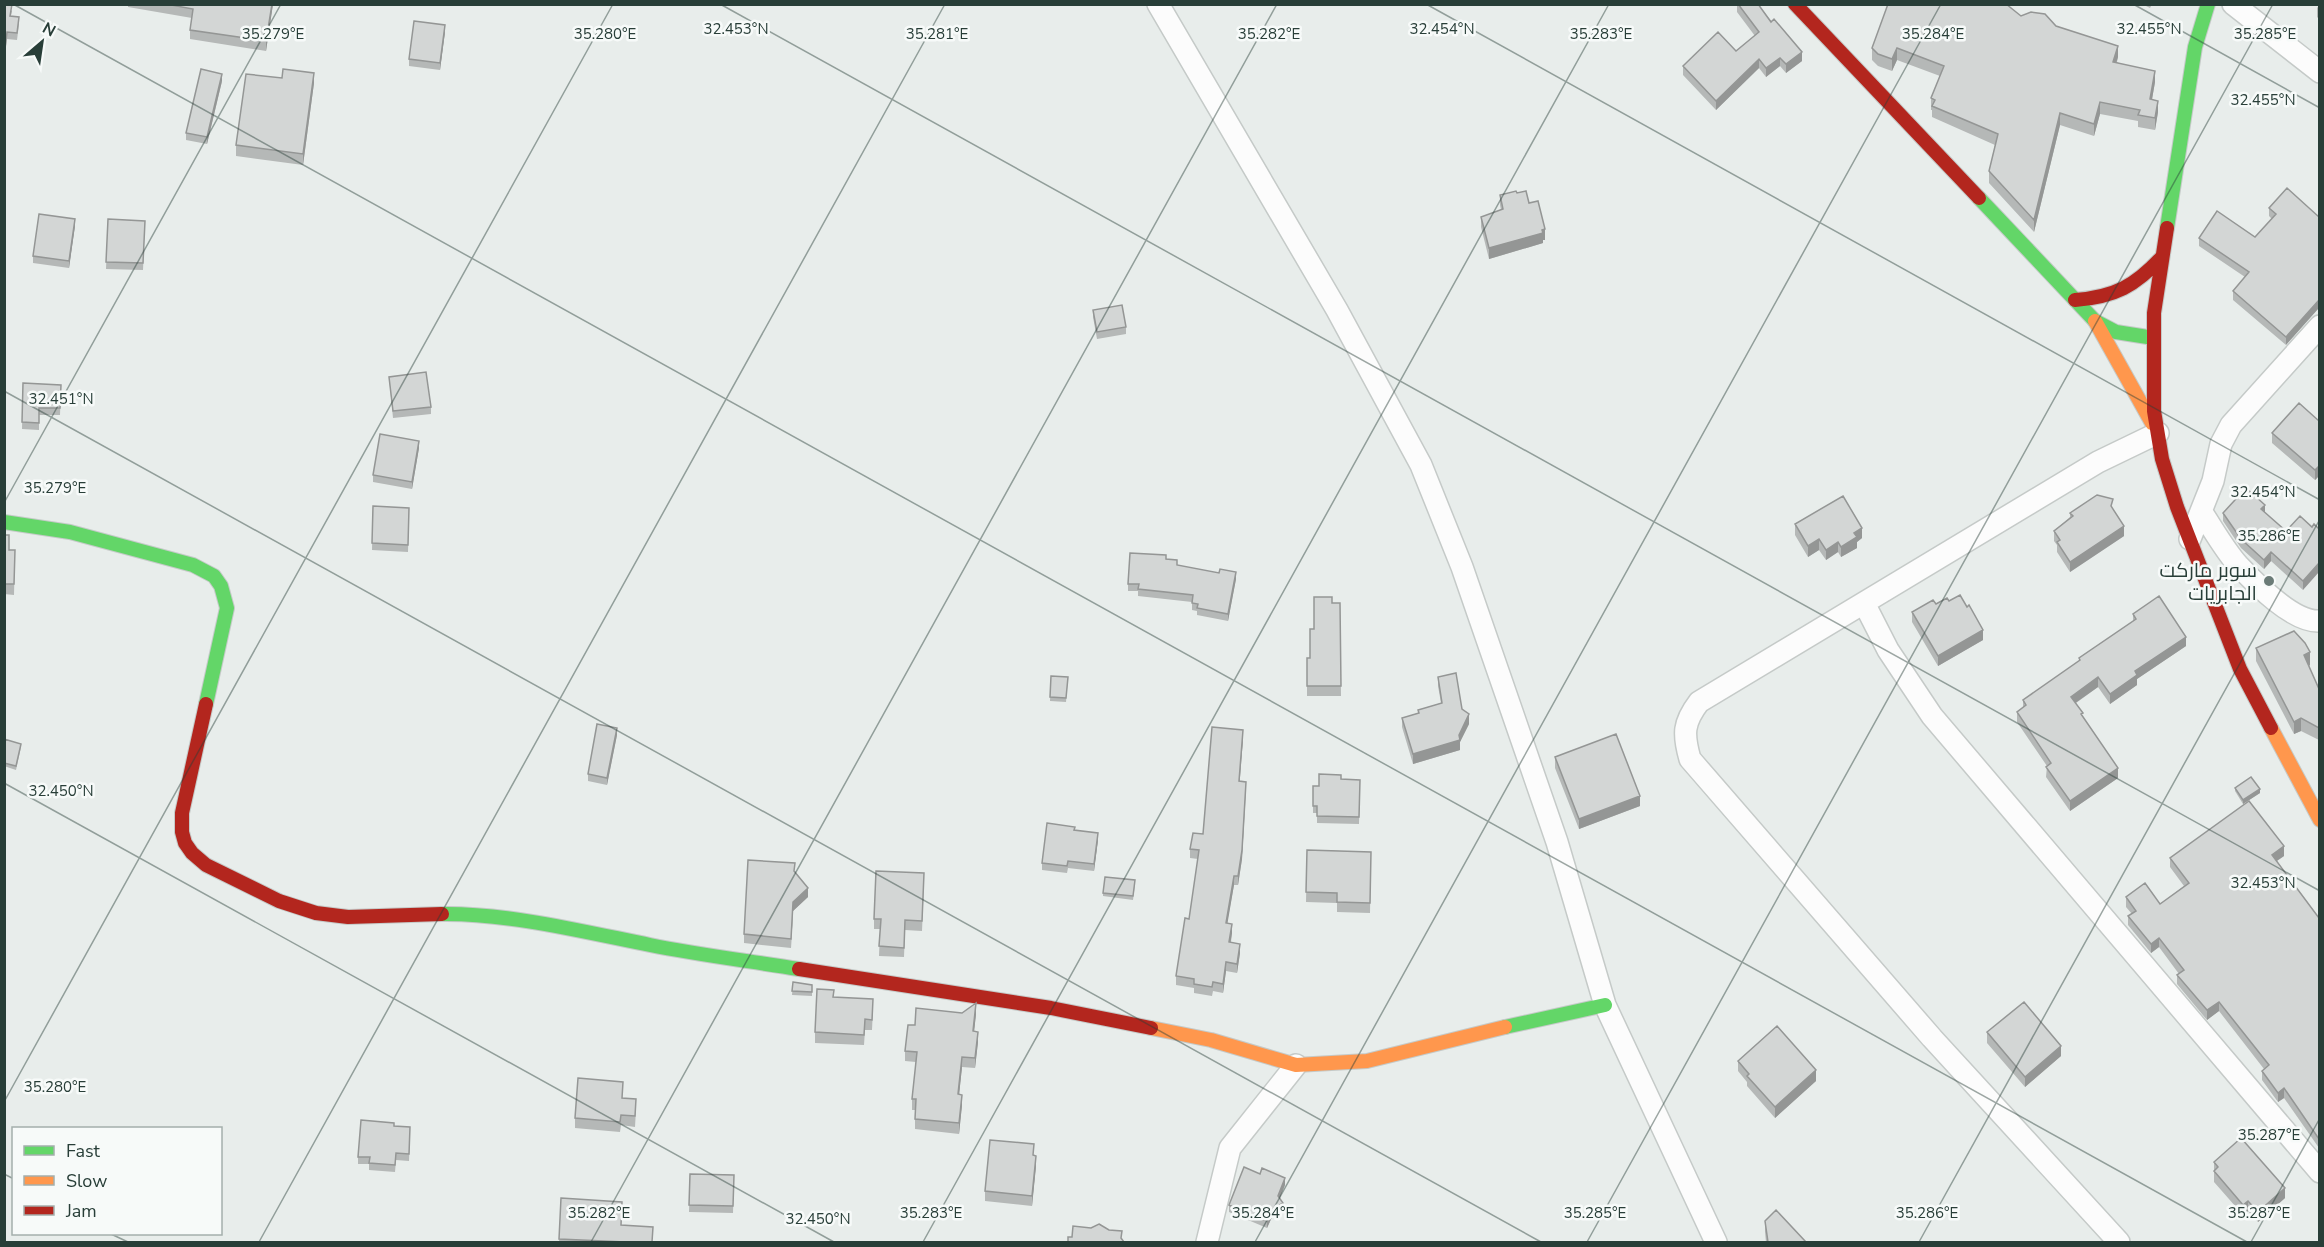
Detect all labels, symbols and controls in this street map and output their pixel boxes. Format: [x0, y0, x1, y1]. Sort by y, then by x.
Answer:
north arrow [12, 12, 72, 72]
text: N [38, 17, 59, 42]
text: 32.453°N [703, 19, 769, 39]
text: 32.454°N [1409, 19, 1475, 39]
text: 32.455°N [2116, 19, 2182, 39]
text: 35.279°E [242, 24, 304, 44]
text: 35.280°E [574, 24, 636, 44]
text: 35.281°E [906, 24, 968, 44]
text: 35.282°E [1238, 24, 1300, 44]
text: 35.283°E [1570, 24, 1632, 44]
text: 35.284°E [1902, 24, 1964, 44]
text: 35.285°E [2234, 24, 2296, 44]
text: 32.455°N [2230, 90, 2296, 110]
text: 32.451°N [28, 389, 94, 409]
text: 35.279°E [24, 478, 86, 498]
text: 32.454°N [2230, 482, 2296, 502]
text: 35.286°E [2238, 526, 2300, 546]
place label: سوبر ماركت الجابريات [2160, 557, 2257, 607]
marker: سوبر ماركت الجابريات [2262, 574, 2276, 588]
text: 32.450°N [28, 781, 94, 801]
text: 32.453°N [2230, 873, 2296, 893]
text: 35.280°E [24, 1077, 86, 1097]
text: 35.287°E [2238, 1125, 2300, 1145]
legend [12, 1127, 222, 1235]
text: Fast [66, 1139, 101, 1163]
text: Slow [66, 1169, 107, 1193]
text: Jam [65, 1199, 97, 1223]
text: 35.282°E [568, 1203, 630, 1223]
text: 35.283°E [900, 1203, 962, 1223]
text: 35.284°E [1232, 1203, 1294, 1223]
text: 35.285°E [1564, 1203, 1626, 1223]
text: 35.286°E [1896, 1203, 1958, 1223]
text: 35.287°E [2228, 1203, 2290, 1223]
text: 32.450°N [785, 1209, 851, 1229]

